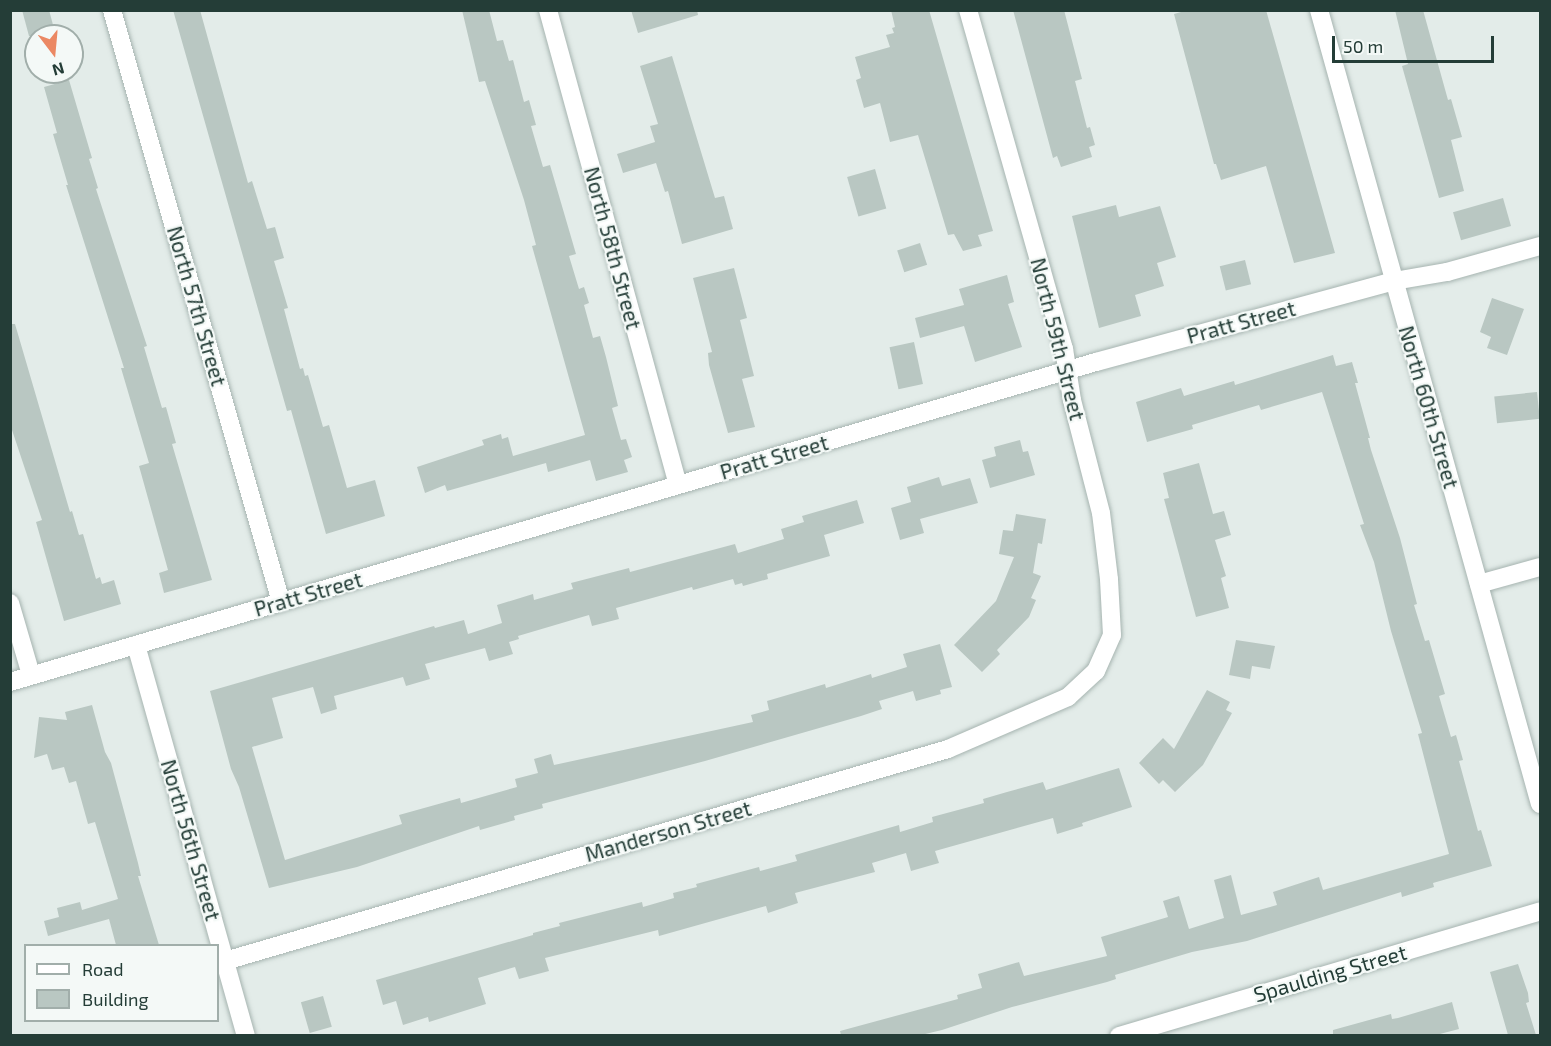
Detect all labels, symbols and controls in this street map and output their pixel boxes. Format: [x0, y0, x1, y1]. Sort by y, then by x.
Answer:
north arrow [24, 24, 84, 84]
scale bar [1335, 24, 1497, 62]
text: 50 m [1343, 35, 1383, 57]
text: N [50, 59, 67, 81]
street label: North 58th Street [579, 164, 647, 332]
street label: North 57th Street [162, 223, 232, 389]
street label: North 59th Street [1026, 255, 1090, 423]
street label: Pratt Street [1184, 295, 1298, 349]
street label: North 60th Street [1394, 323, 1464, 491]
street label: Pratt Street [717, 430, 831, 484]
street label: Pratt Street [251, 567, 365, 621]
street label: North 56th Street [156, 756, 226, 924]
street label: Manderson Street [582, 795, 754, 867]
street label: Spaulding Street [1251, 939, 1409, 1007]
legend [24, 944, 219, 1022]
text: Road [82, 958, 123, 980]
text: Building [82, 988, 149, 1010]

